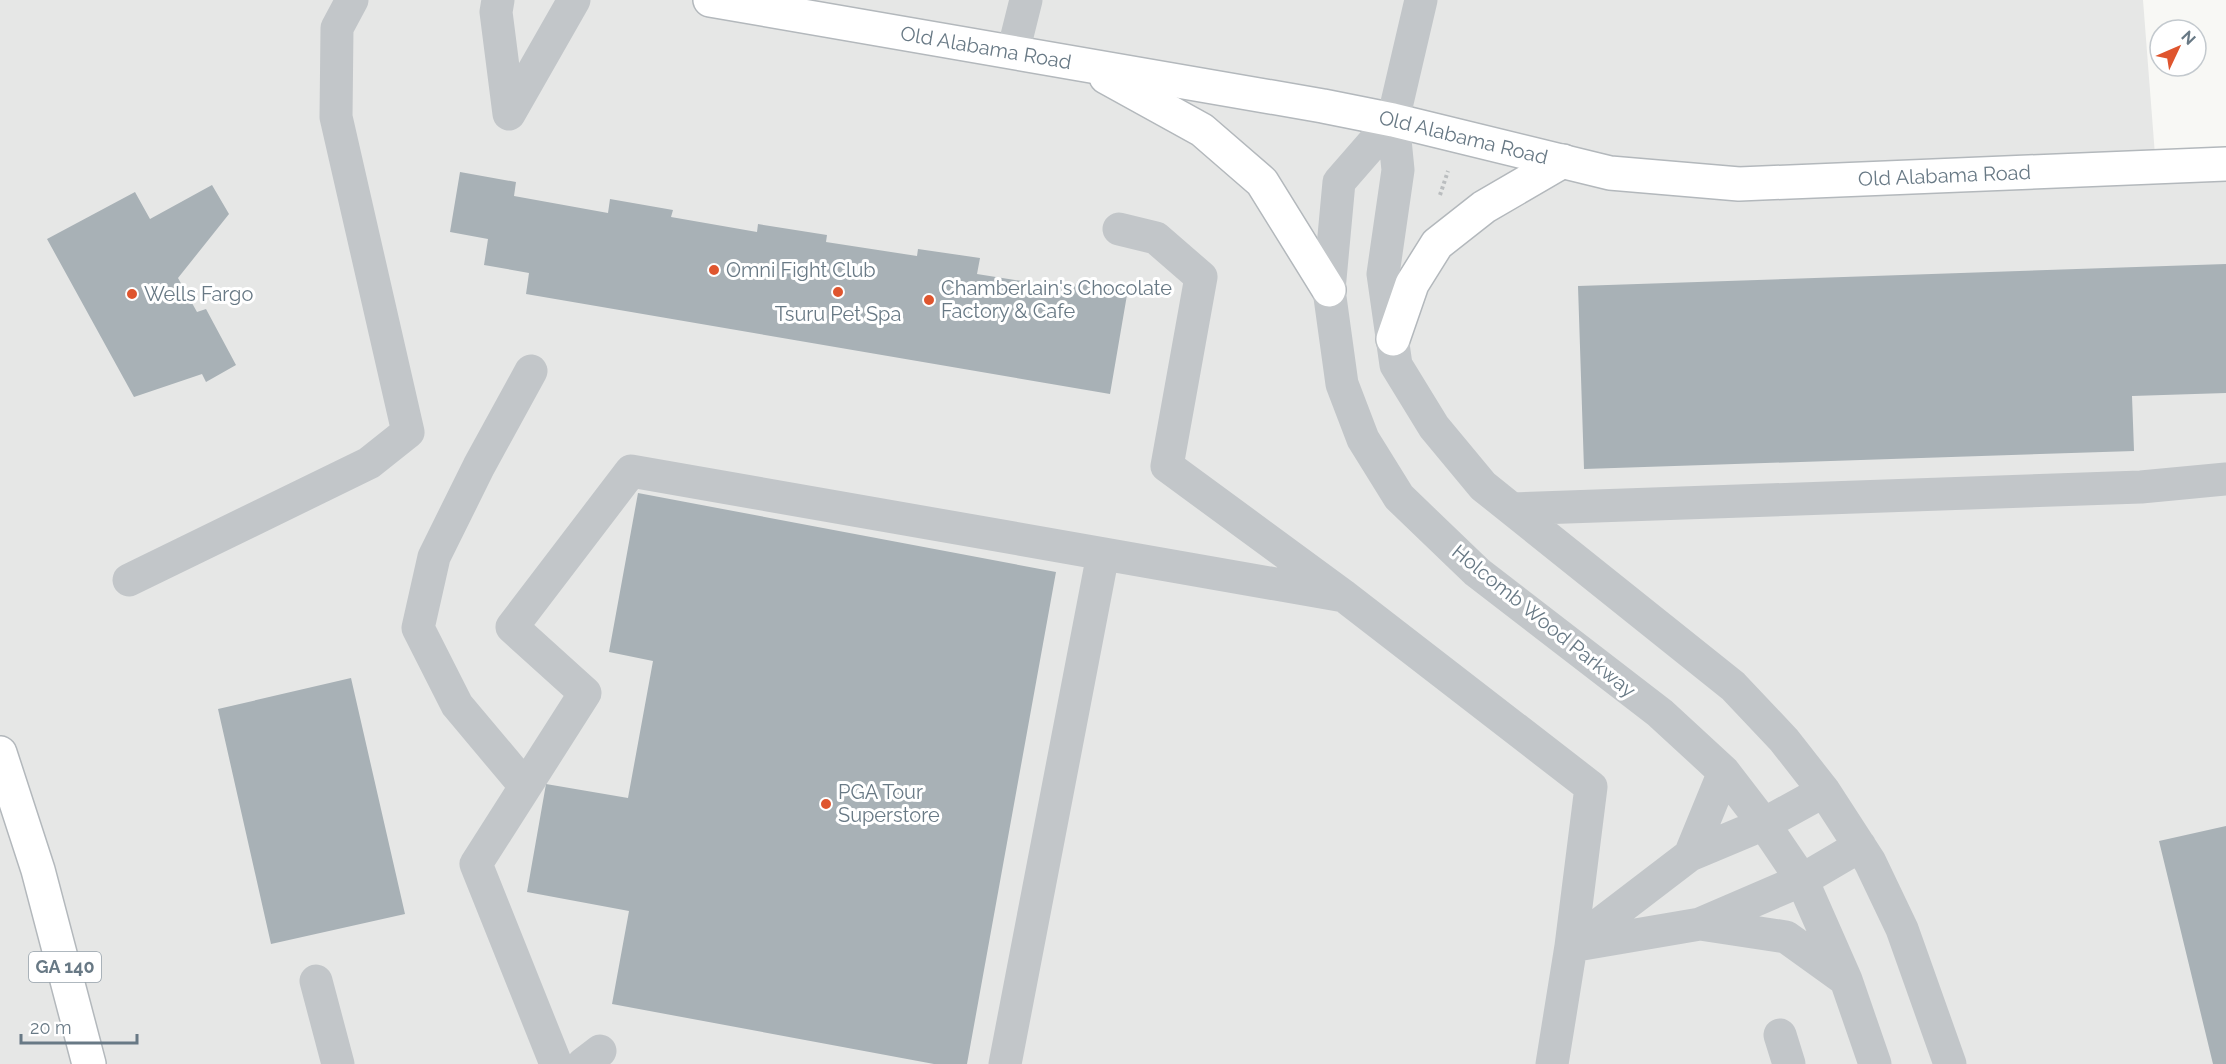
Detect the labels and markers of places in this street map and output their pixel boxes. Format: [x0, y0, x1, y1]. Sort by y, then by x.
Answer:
place label: Omni Fight Club [726, 258, 876, 282]
marker: Omni Fight Club [707, 263, 721, 277]
place label: Chamberlain's Chocolate Factory & Cafe [941, 276, 1172, 323]
place label: Wells Fargo [144, 282, 253, 306]
marker: Tsuru Pet Spa [831, 285, 845, 299]
marker: Wells Fargo [125, 287, 139, 301]
marker: Chamberlain's Chocolate Factory & Cafe [922, 293, 936, 307]
place label: Tsuru Pet Spa [775, 302, 901, 326]
place label: PGA Tour Superstore [838, 780, 940, 827]
marker: PGA Tour Superstore [819, 797, 833, 811]

